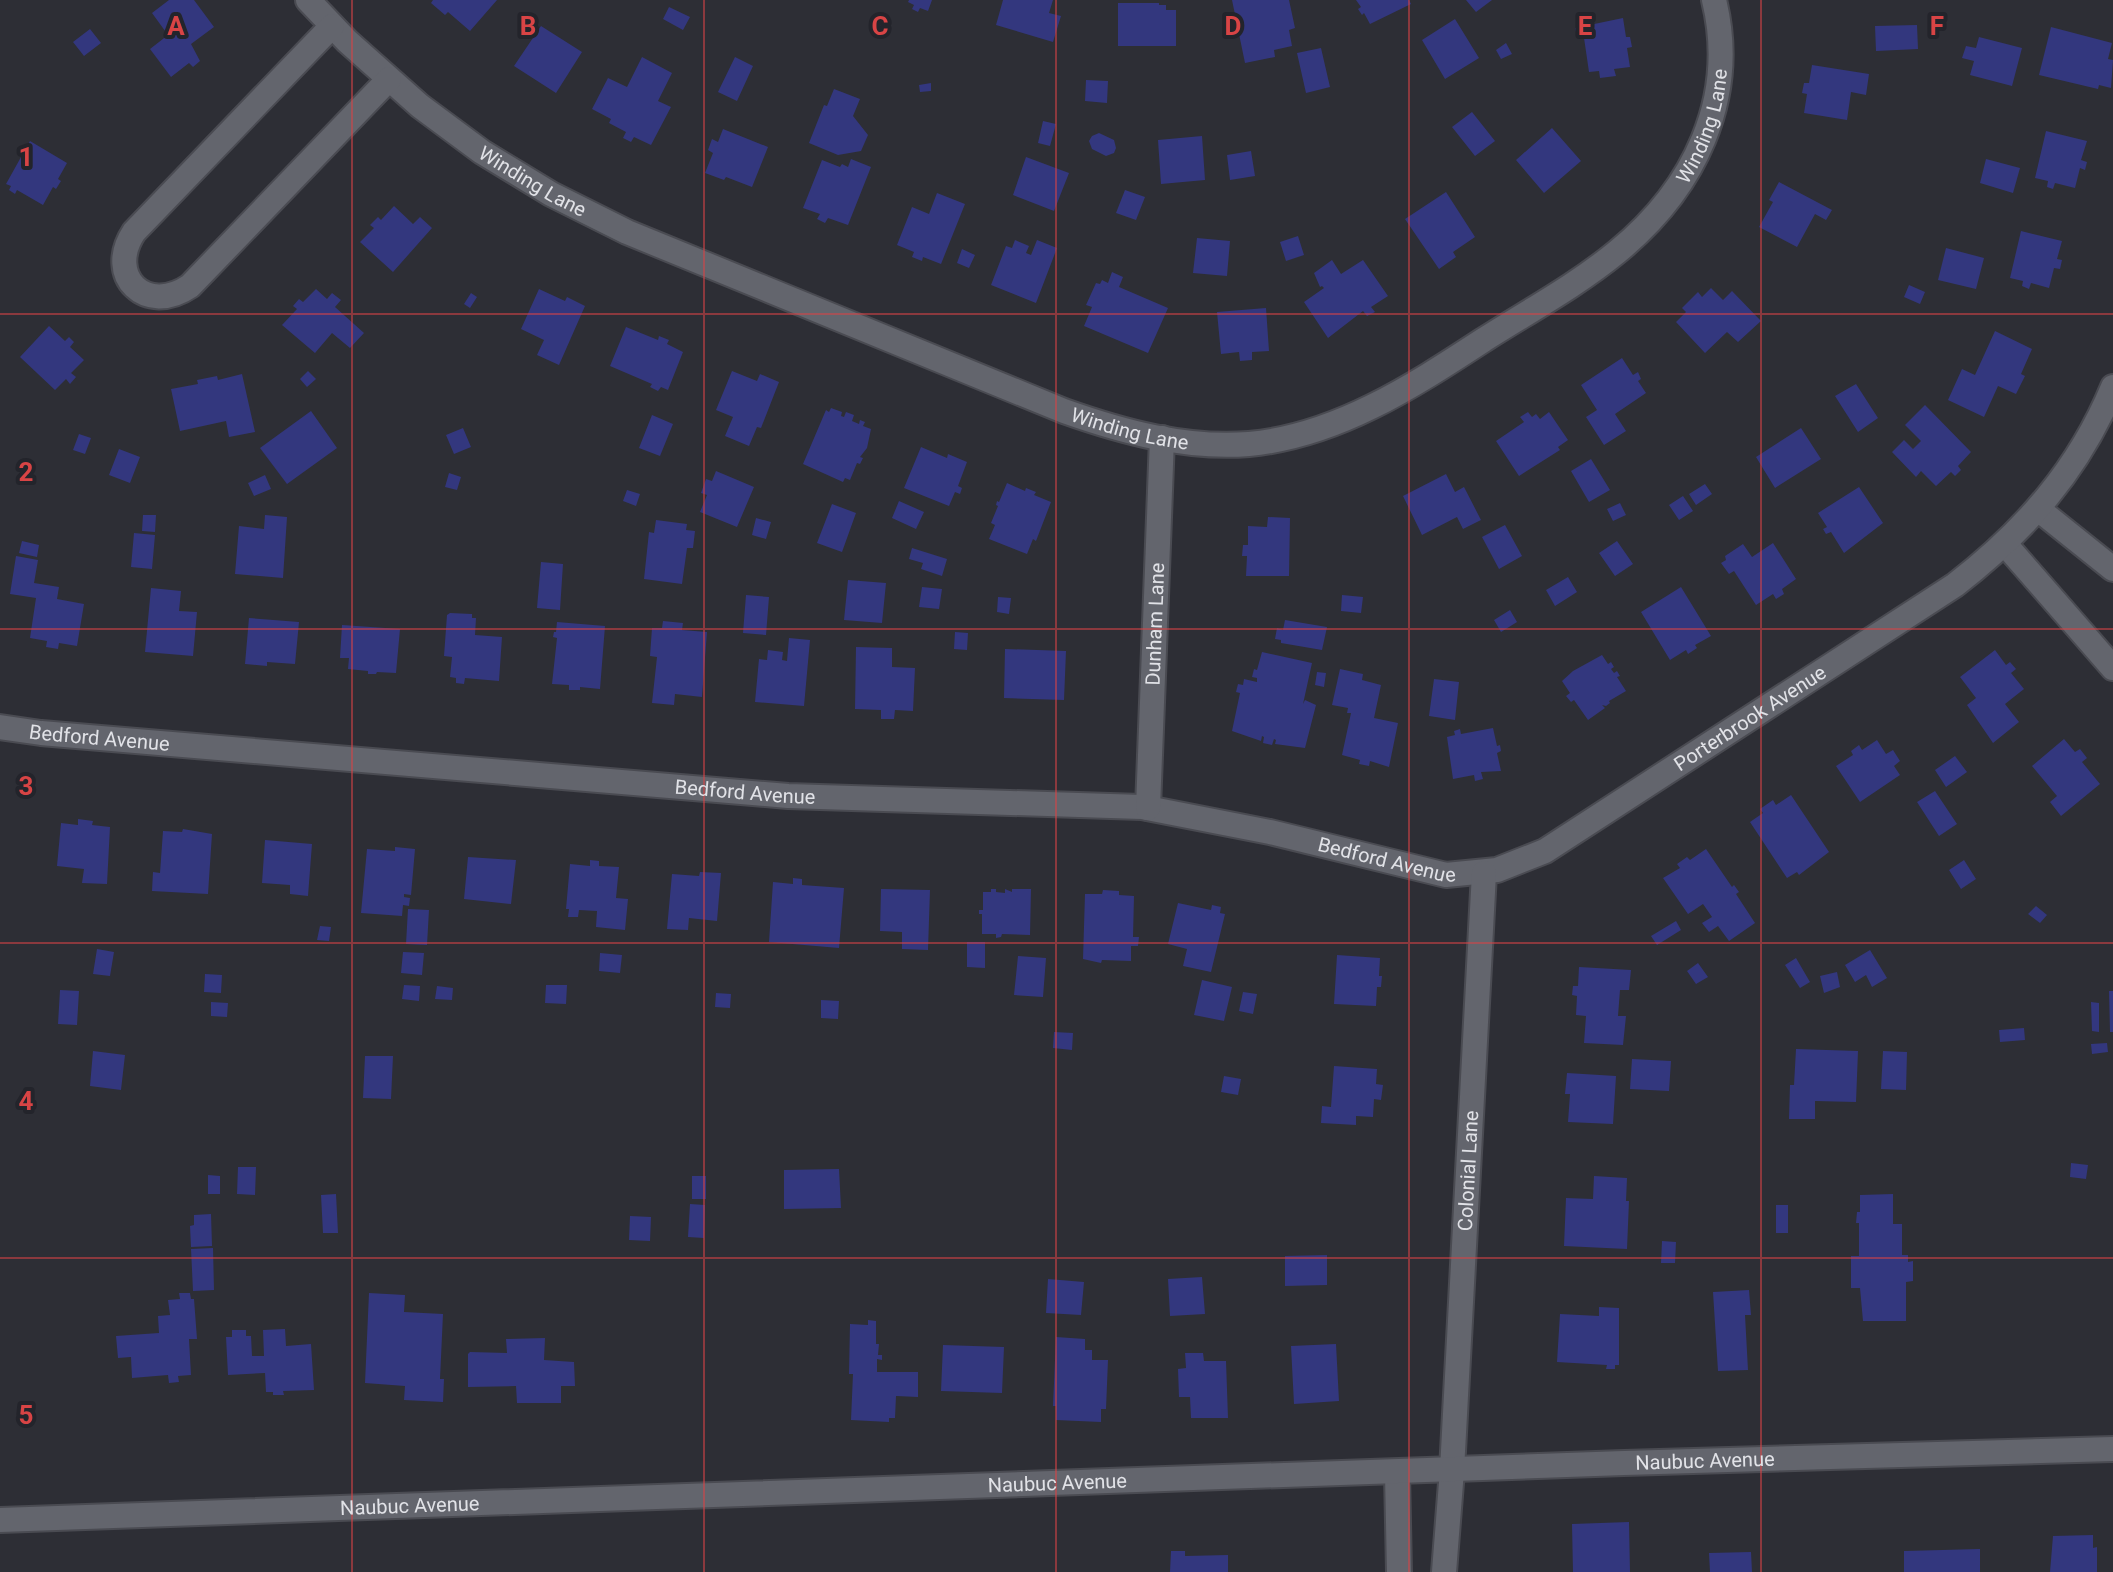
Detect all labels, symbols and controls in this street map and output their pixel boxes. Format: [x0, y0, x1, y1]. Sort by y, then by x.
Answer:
text: A [167, 11, 185, 41]
text: B [520, 11, 536, 41]
text: C [871, 11, 889, 41]
text: D [1225, 11, 1241, 41]
text: E [1578, 11, 1593, 41]
text: F [1930, 11, 1944, 41]
street label: Winding Lane [1671, 68, 1732, 188]
street label: Winding Lane [474, 141, 590, 222]
text: 1 [19, 142, 33, 172]
street label: Winding Lane [1068, 402, 1190, 455]
text: 2 [19, 457, 33, 487]
street label: Dunham Lane [1141, 562, 1169, 686]
street label: Porterbrook Avenue [1669, 660, 1830, 776]
street label: Bedford Avenue [27, 719, 171, 756]
text: 3 [19, 771, 33, 801]
street label: Bedford Avenue [674, 774, 816, 809]
street label: Bedford Avenue [1316, 832, 1457, 887]
text: 4 [19, 1086, 34, 1116]
street label: Colonial Lane [1453, 1110, 1483, 1232]
text: 5 [19, 1400, 33, 1430]
street label: Naubuc Avenue [1635, 1447, 1775, 1475]
street label: Naubuc Avenue [987, 1468, 1127, 1497]
street label: Naubuc Avenue [340, 1491, 480, 1520]

